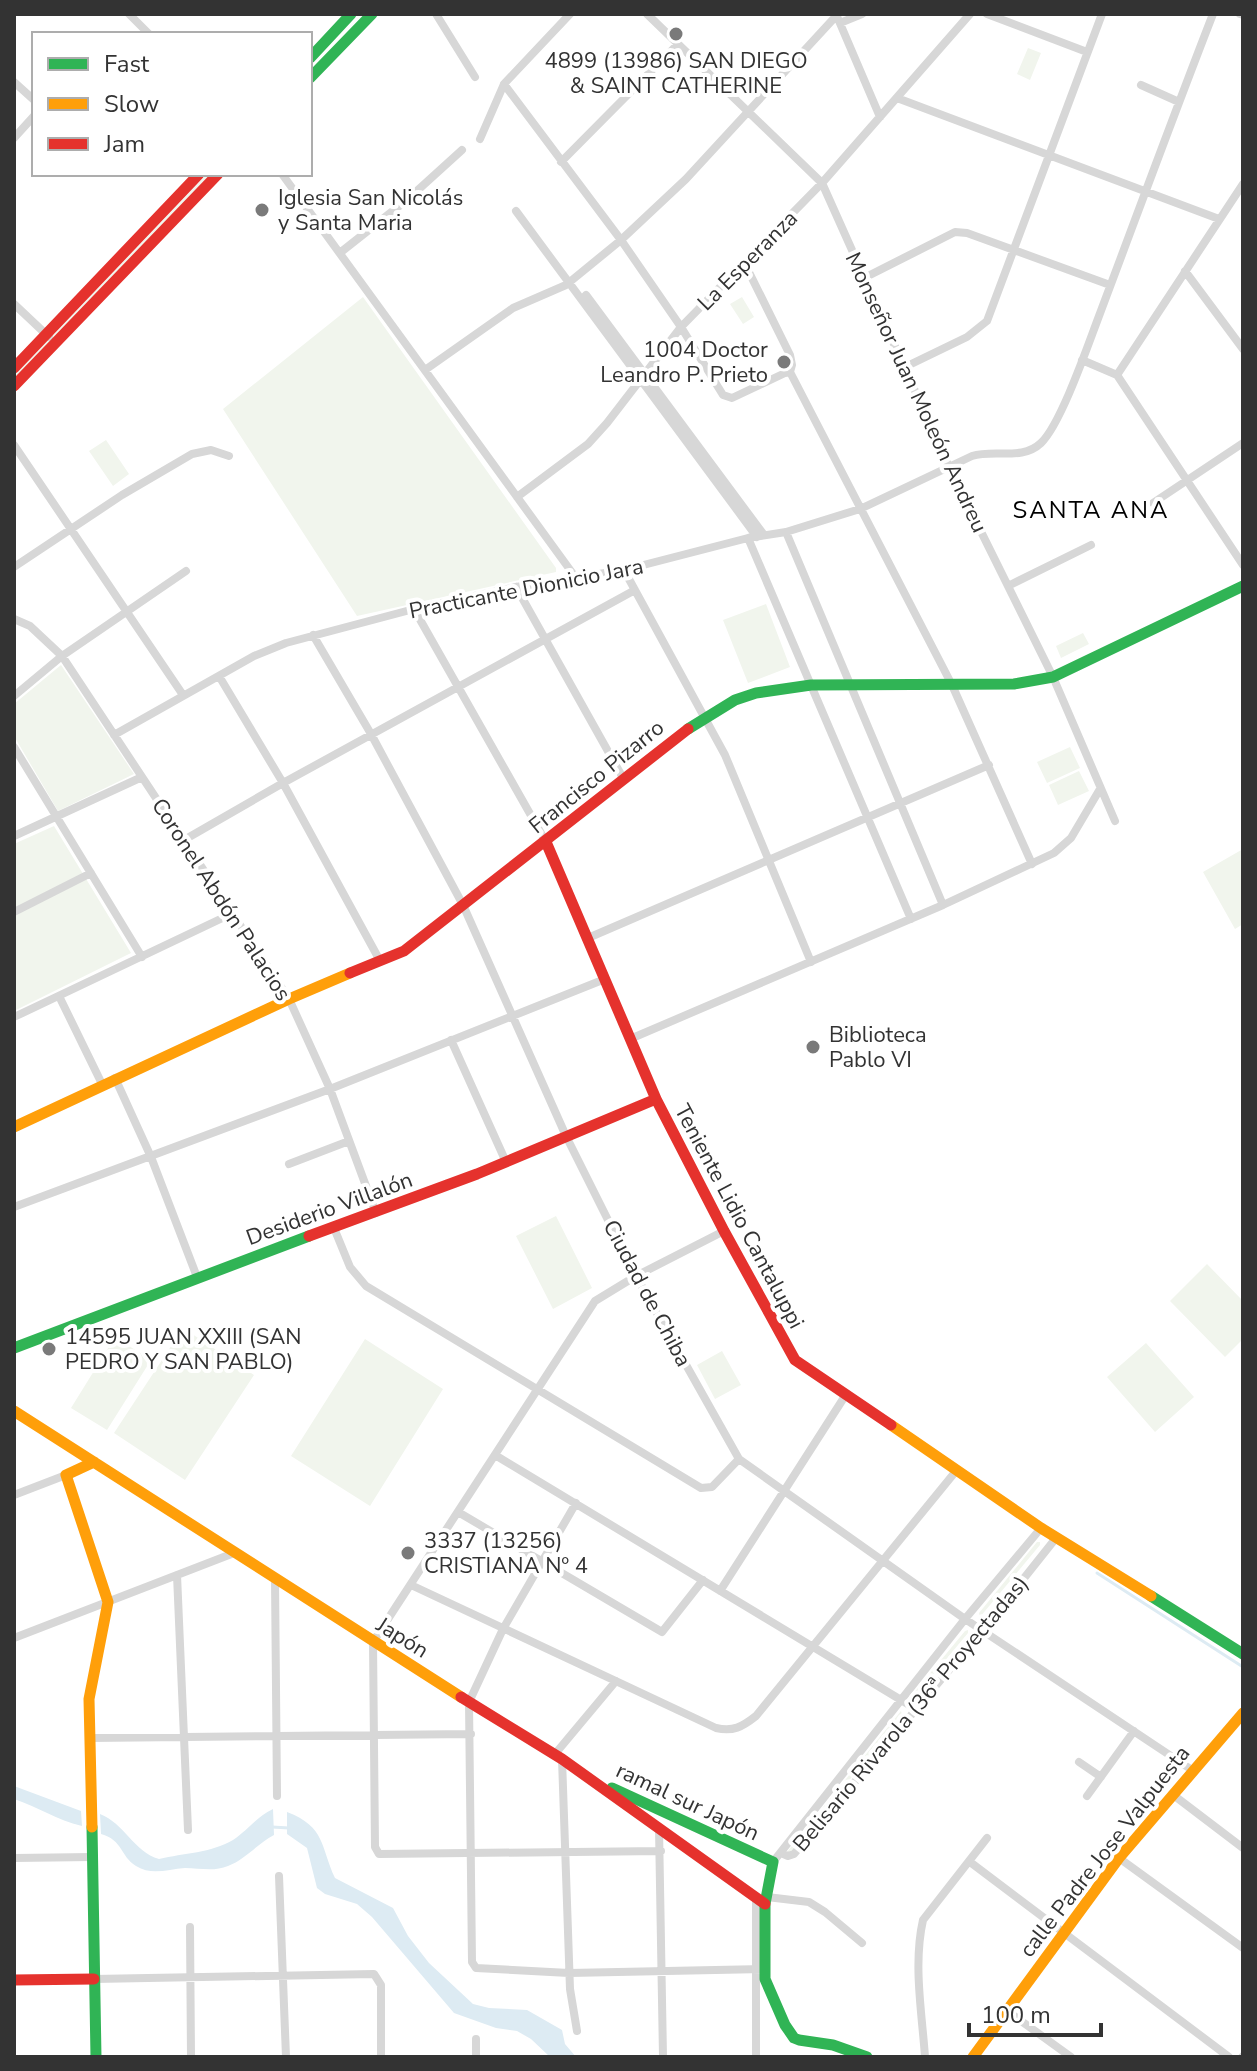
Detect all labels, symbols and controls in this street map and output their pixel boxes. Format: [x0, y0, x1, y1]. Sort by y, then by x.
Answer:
marker: 4899 (13986) SAN DIEGO & SAINT CATHERINE [667, 25, 685, 43]
legend [32, 32, 312, 176]
place label: 4899 (13986) SAN DIEGO & SAINT CATHERINE [544, 46, 808, 101]
text: Fast [104, 48, 150, 80]
text: Slow [104, 88, 159, 120]
text: Jam [103, 128, 145, 160]
place label: Iglesia San Nicolás y Santa Maria [278, 183, 463, 238]
marker: Iglesia San Nicolás y Santa Maria [253, 201, 271, 219]
street label: La Esperanza [691, 204, 805, 318]
street label: Monseñor Juan Moleón Andreu [838, 247, 994, 537]
place label: 1004 Doctor Leandro P. Prieto [600, 335, 768, 390]
marker: 1004 Doctor Leandro P. Prieto [775, 353, 793, 371]
district label: SANTA ANA [1012, 494, 1170, 526]
street label: Practicante Dionicio Jara [407, 552, 646, 626]
street label: Francisco Pizarro [523, 713, 671, 841]
street label: Coronel Abdón Palacios [144, 792, 298, 1007]
place label: Biblioteca Pablo VI [829, 1020, 927, 1075]
marker: Biblioteca Pablo VI [804, 1038, 822, 1056]
street label: Teniente Lidio Cantaluppi [667, 1099, 811, 1334]
street label: Desiderio Villalón [242, 1165, 417, 1253]
street label: Ciudad de Chiba [596, 1215, 698, 1372]
place label: 14595 JUAN XXIII (SAN PEDRO Y SAN PABLO) [65, 1322, 302, 1377]
marker: 14595 JUAN XXIII (SAN PEDRO Y SAN PABLO) [40, 1340, 58, 1358]
place label: 3337 (13256) CRISTIANA Nº 4 [424, 1526, 588, 1581]
marker: 3337 (13256) CRISTIANA Nº 4 [399, 1544, 417, 1562]
street label: Belisario Rivarola (36ª Proyectadas) [786, 1569, 1035, 1858]
street label: Japón [370, 1610, 434, 1665]
street label: calle Padre Jose Valpuesta [1013, 1740, 1197, 1964]
street label: ramal sur Japón [611, 1756, 764, 1848]
scale bar [969, 1987, 1101, 2037]
text: 100 m [981, 1999, 1051, 2031]

